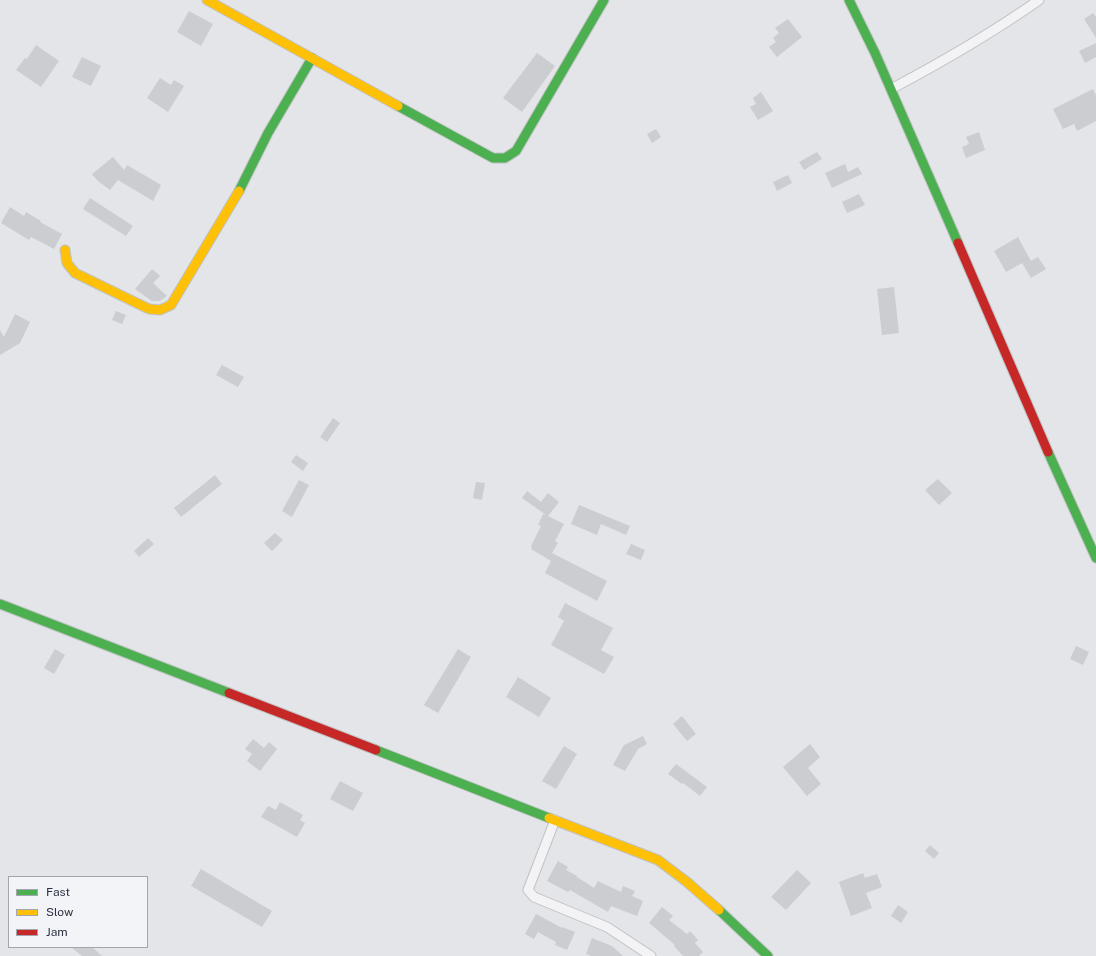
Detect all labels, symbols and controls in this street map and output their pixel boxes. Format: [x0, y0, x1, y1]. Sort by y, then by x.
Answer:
legend [8, 876, 148, 948]
text: Fast [46, 885, 70, 899]
text: Slow [46, 905, 73, 919]
text: Jam [46, 925, 68, 939]

